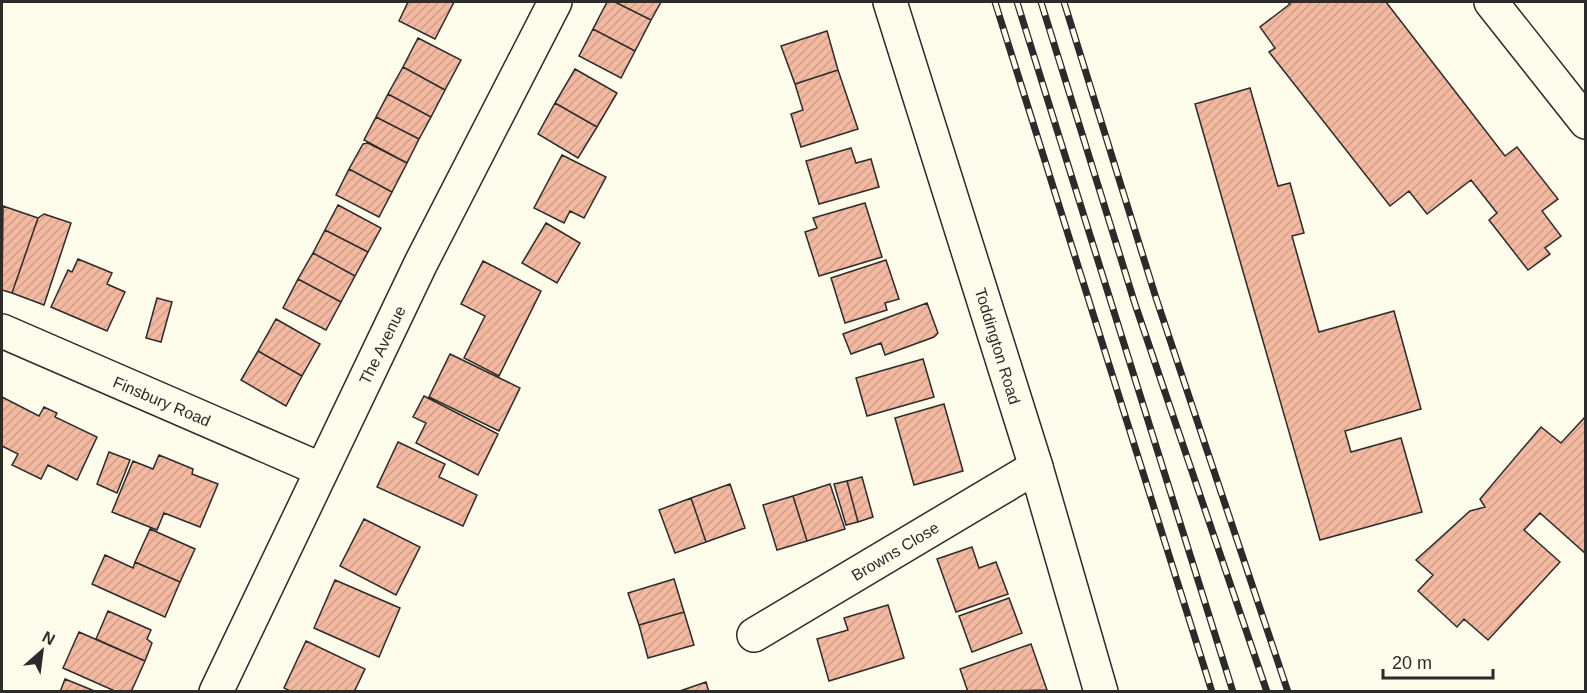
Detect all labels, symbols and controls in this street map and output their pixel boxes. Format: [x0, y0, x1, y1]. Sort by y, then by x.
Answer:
street label: Toddington Road [972, 286, 1023, 406]
street label: The Avenue [356, 303, 409, 387]
street label: Finsbury Road [111, 373, 213, 430]
street label: Browns Close [849, 519, 942, 584]
north arrow [12, 621, 72, 681]
text: N [40, 628, 58, 648]
scale bar [1383, 642, 1492, 680]
text: 20 m [1392, 653, 1432, 673]

